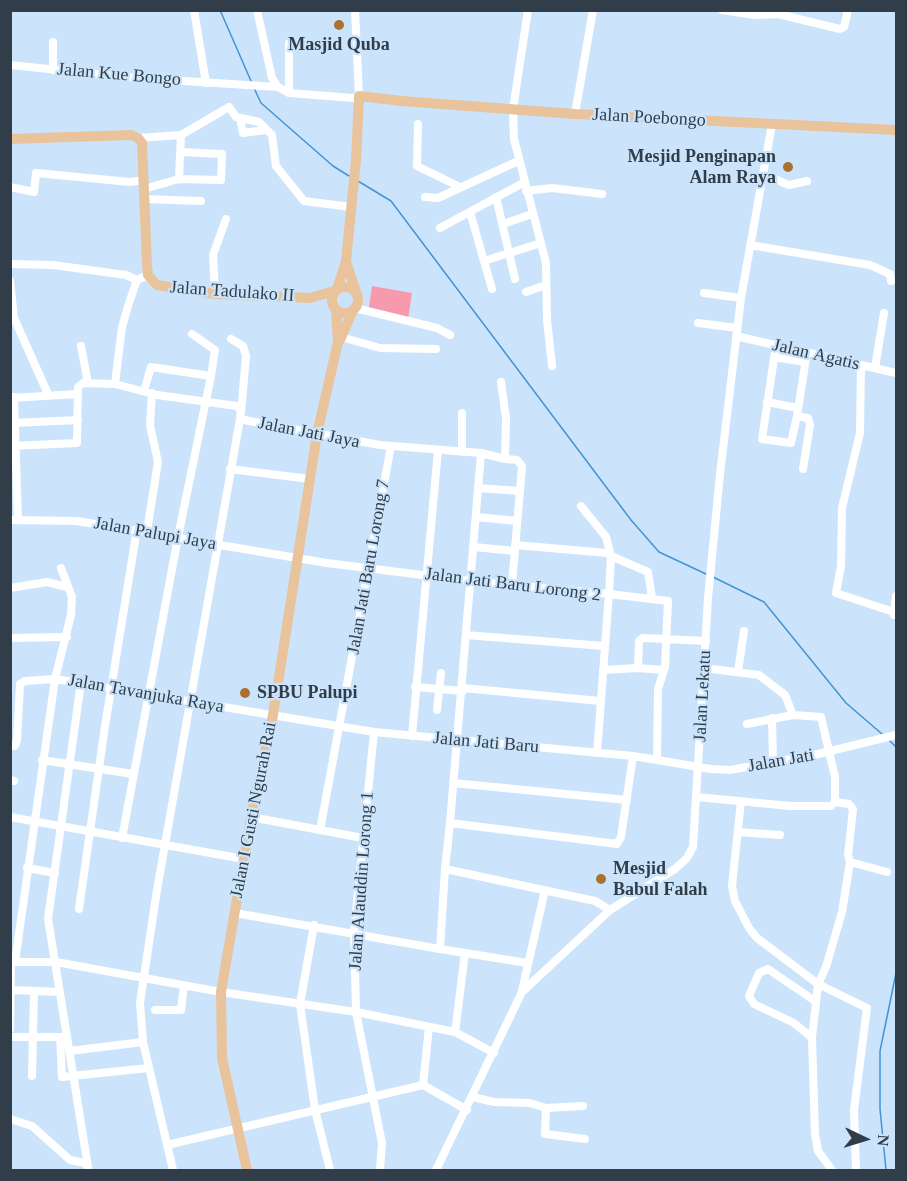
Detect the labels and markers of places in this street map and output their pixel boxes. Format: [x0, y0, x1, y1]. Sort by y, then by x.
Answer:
marker: Masjid Quba [332, 18, 346, 32]
place label: Masjid Quba [288, 34, 390, 56]
place label: Mesjid Penginapan Alam Raya [627, 146, 776, 188]
marker: Mesjid Penginapan Alam Raya [781, 160, 795, 174]
place label: SPBU Palupi [257, 682, 358, 704]
marker: SPBU Palupi [238, 686, 252, 700]
place label: Mesjid Babul Falah [613, 858, 708, 900]
marker: Mesjid Babul Falah [594, 872, 608, 886]

